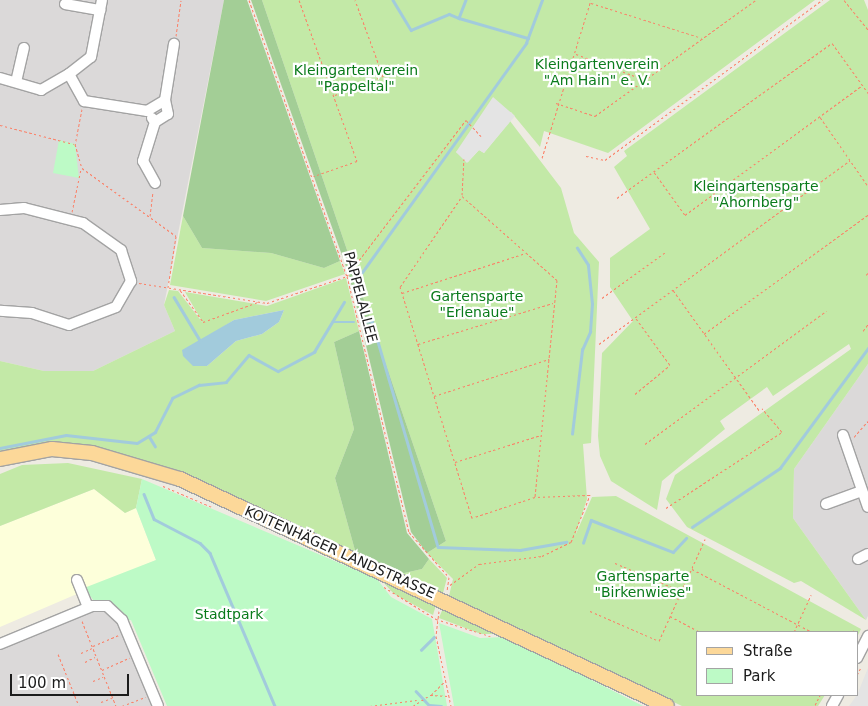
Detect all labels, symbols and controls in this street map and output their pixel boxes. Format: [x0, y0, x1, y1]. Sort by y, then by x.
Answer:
park label: Kleingartenverein "Am Hain" e. V. [535, 56, 659, 88]
park label: Kleingartenverein "Pappeltal" [294, 62, 418, 94]
park label: Kleingartensparte "Ahornberg" [693, 178, 819, 210]
street label: PAPPELALLEE [341, 250, 381, 344]
park label: Gartensparte "Erlenaue" [431, 288, 523, 321]
street label: KOITENHÄGER LANDSTRASSE [242, 502, 438, 602]
park label: Gartensparte "Birkenwiese" [594, 568, 692, 600]
park label: Stadtpark [195, 606, 263, 622]
legend [696, 631, 858, 696]
text: Straße [743, 642, 792, 660]
scale bar [12, 664, 131, 696]
text: Park [743, 667, 775, 685]
text: 100 m [18, 674, 66, 692]

